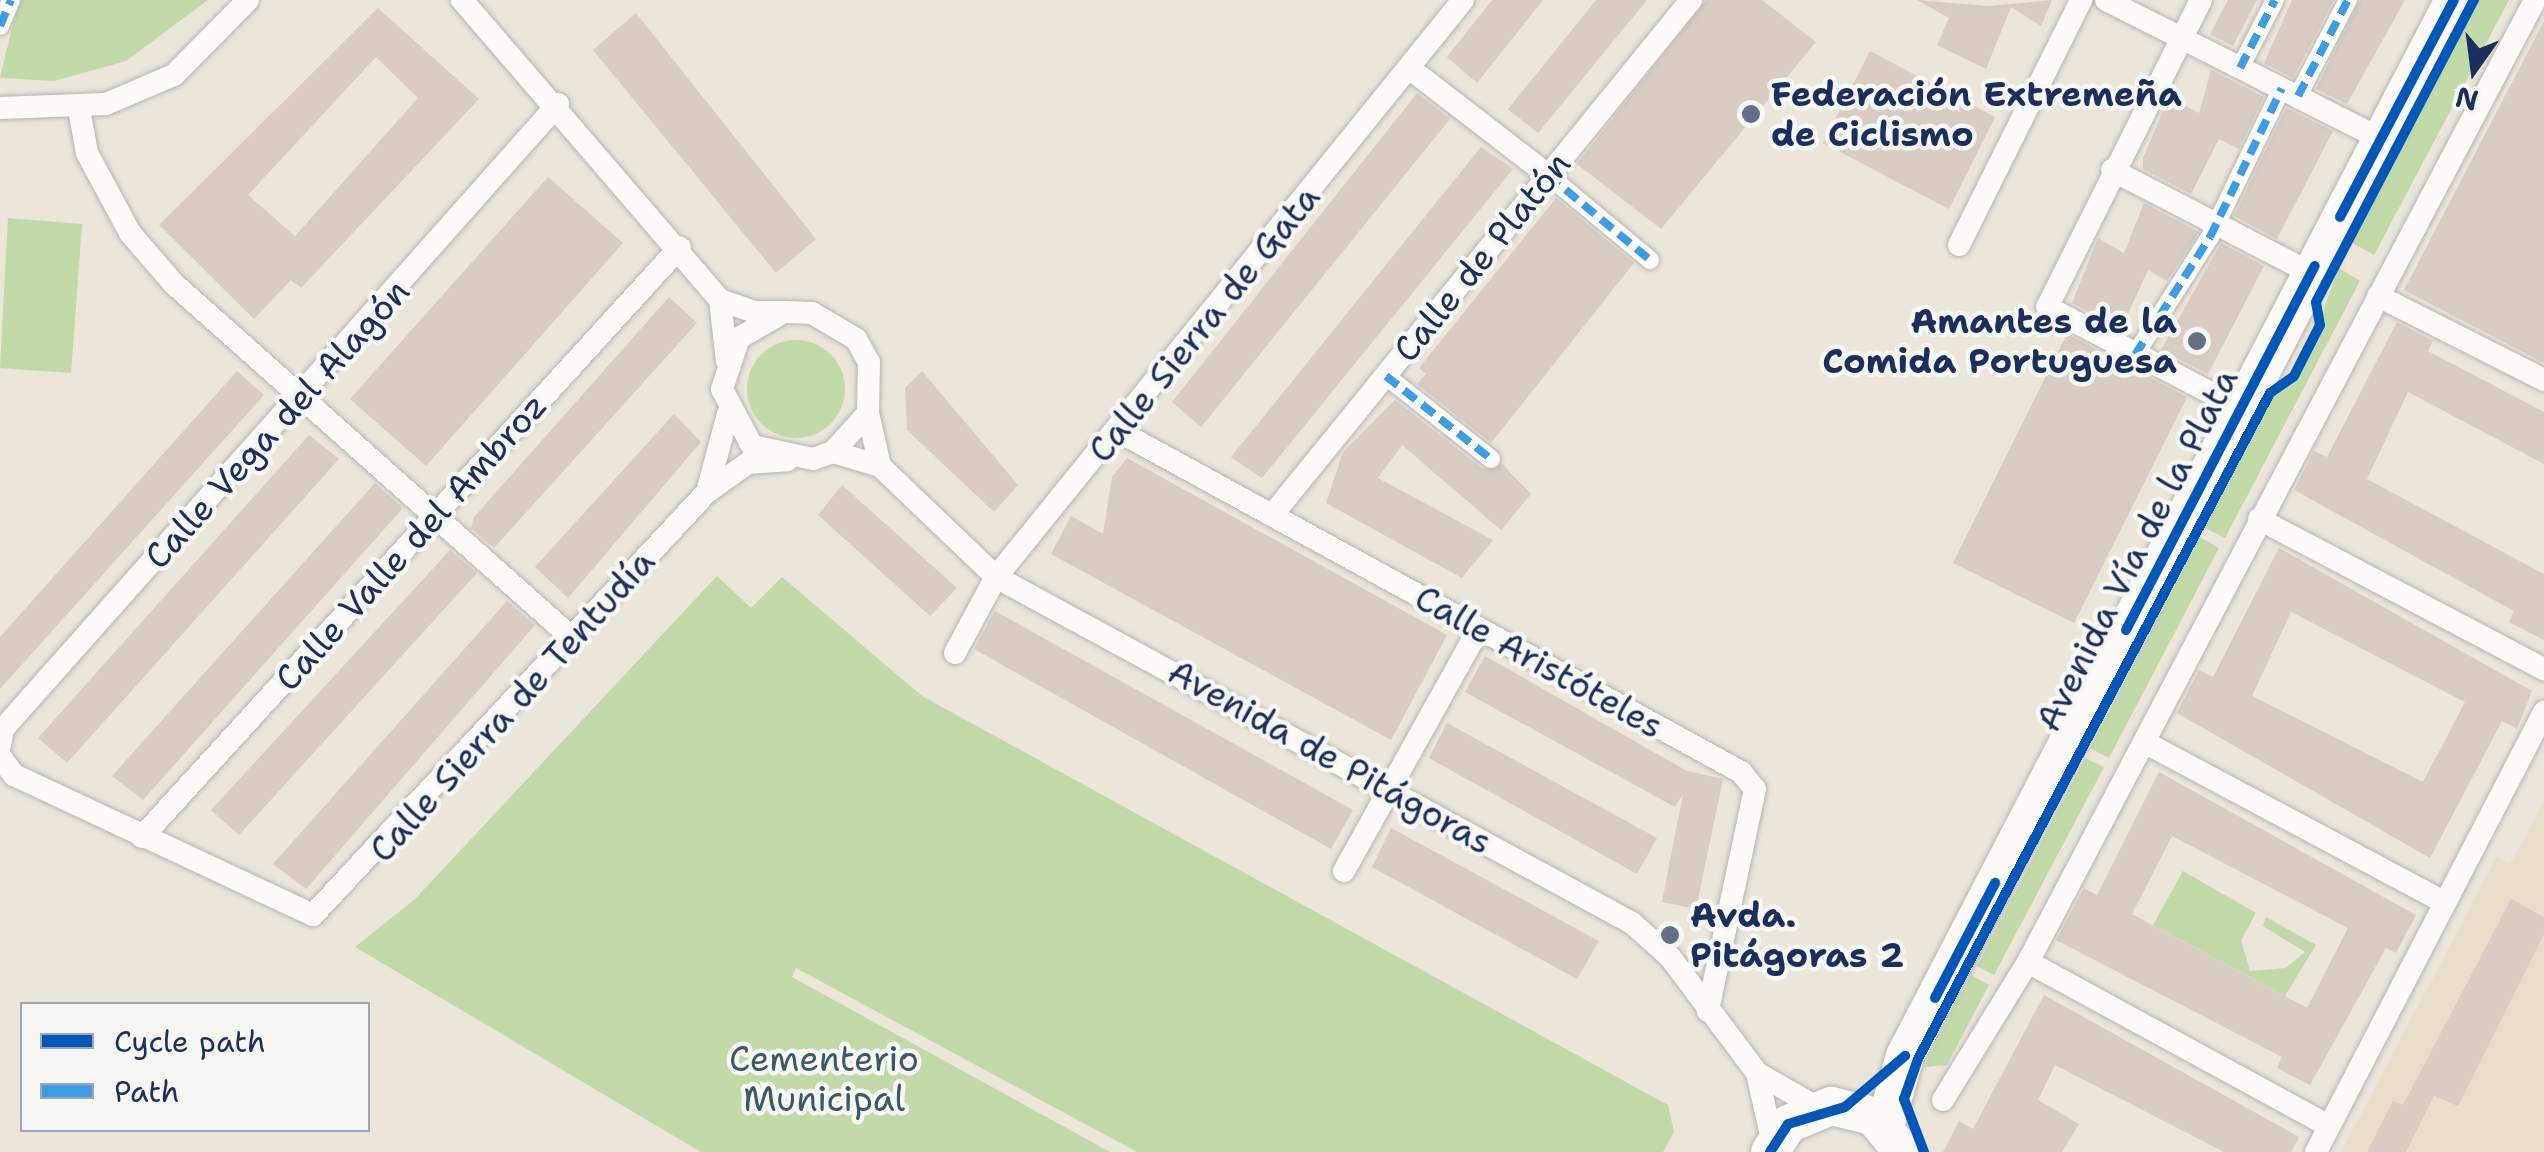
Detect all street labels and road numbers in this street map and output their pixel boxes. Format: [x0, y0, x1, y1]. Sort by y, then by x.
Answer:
street label: Calle de Platón [1385, 144, 1579, 370]
street label: Calle Sierra de Gata [1079, 177, 1329, 471]
street label: Calle Vega del Alagón [136, 271, 418, 577]
street label: Avenida Vía de la Plata [2027, 362, 2247, 738]
street label: Calle Valle del Ambroz [266, 385, 556, 699]
street label: Calle Sierra de Tentudía [361, 541, 663, 871]
street label: Calle Aristóteles [1408, 576, 1670, 748]
street label: Avenida de Pitágoras [1161, 651, 1499, 863]

